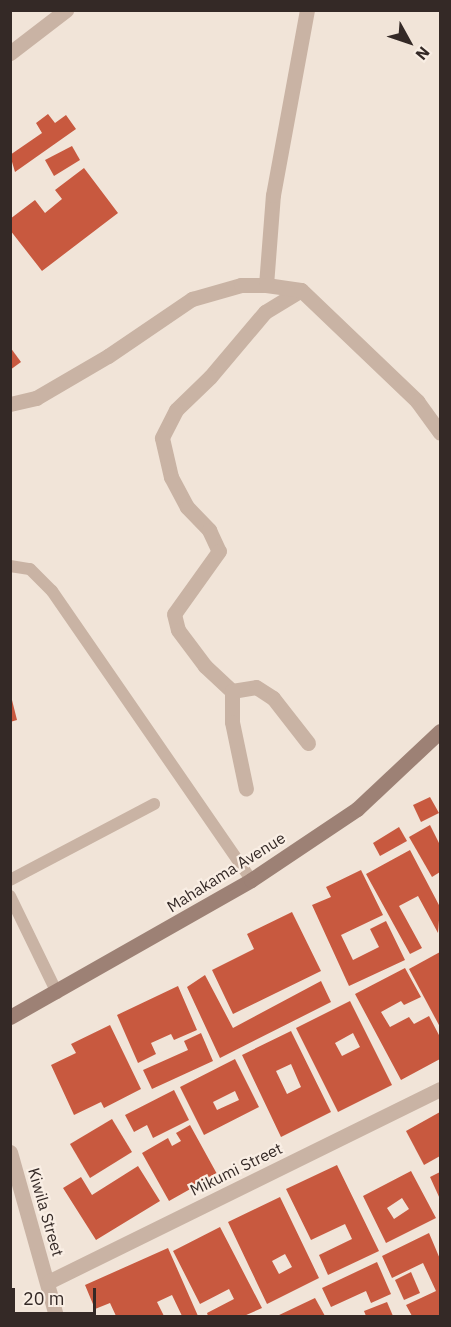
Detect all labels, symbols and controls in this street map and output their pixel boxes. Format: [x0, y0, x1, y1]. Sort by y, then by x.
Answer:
north arrow [379, 12, 439, 72]
text: N [411, 43, 434, 64]
street label: Mahakama Avenue [163, 828, 289, 916]
street label: Mikumi Street [187, 1138, 285, 1200]
street label: Kiwila Street [24, 1166, 68, 1258]
scale bar [15, 1276, 99, 1314]
text: 20 m [23, 1287, 65, 1310]

